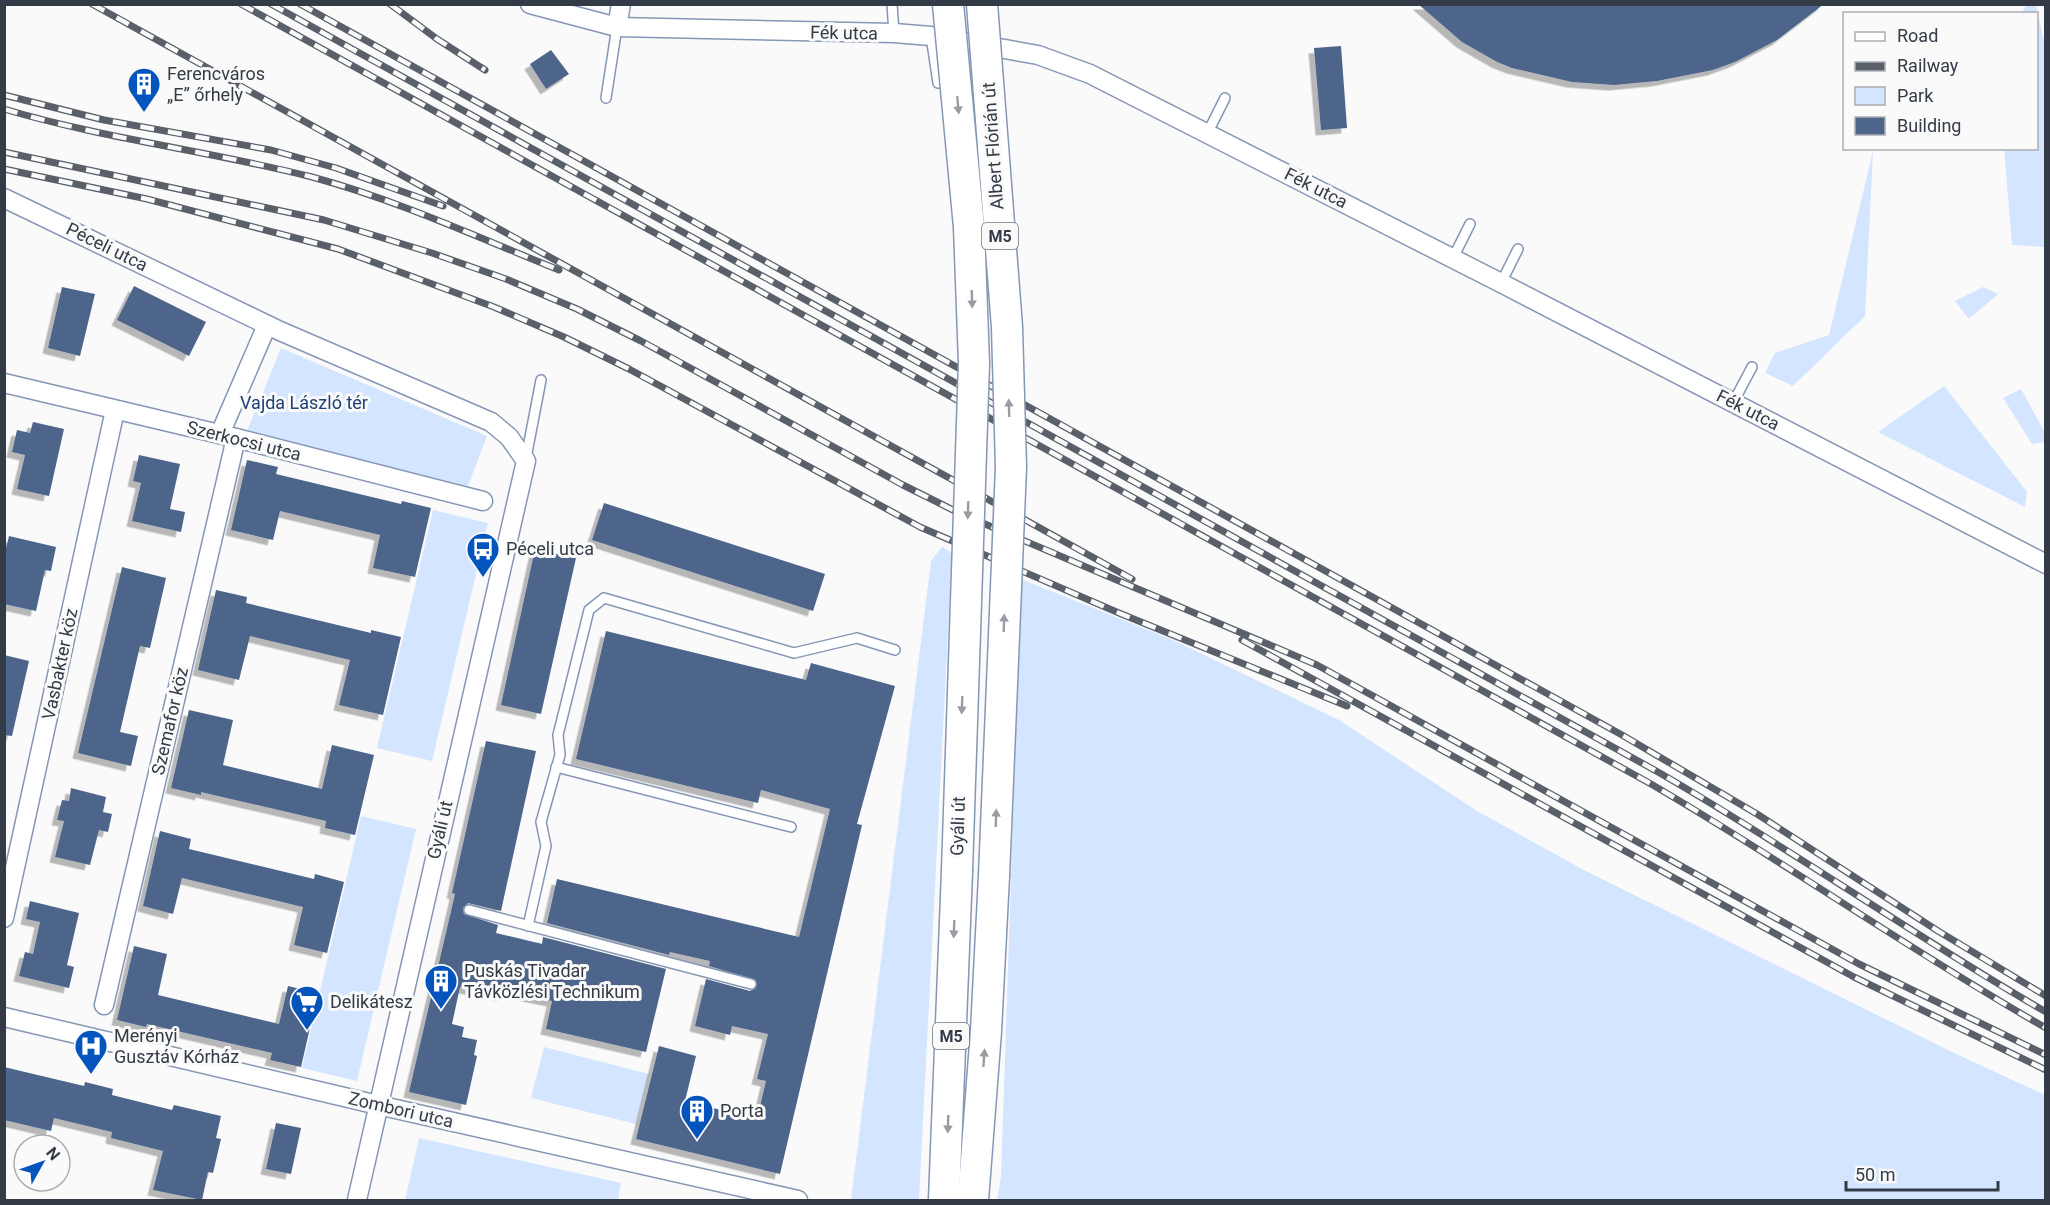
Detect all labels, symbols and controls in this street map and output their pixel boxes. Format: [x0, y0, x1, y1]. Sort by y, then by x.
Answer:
legend [1843, 12, 2038, 150]
street label: Fék utca [810, 21, 878, 44]
text: Road [1897, 25, 1938, 46]
text: Railway [1897, 55, 1959, 76]
place label: Ferencváros „E” őrhely [167, 63, 265, 105]
building icon: Ferencváros „E” őrhely [126, 66, 162, 113]
street label: Albert Flórián út [978, 81, 1007, 210]
text: Park [1897, 85, 1934, 106]
one-way arrow [953, 95, 962, 114]
text: Building [1897, 115, 1961, 136]
street label: Fék utca [1281, 163, 1351, 212]
street label: Péceli utca [63, 218, 151, 275]
road number: M5 [982, 223, 1018, 249]
one-way arrow [967, 289, 977, 308]
street label: Fék utca [1713, 385, 1783, 434]
park label: Vajda László tér [240, 392, 368, 413]
one-way arrow [1004, 399, 1014, 418]
street label: Szerkocsi utca [185, 416, 303, 465]
one-way arrow [964, 501, 973, 520]
bus stop icon: Péceli utca [465, 531, 501, 578]
place label: Péceli utca [506, 538, 594, 559]
street label: Vasbakter köz [37, 606, 82, 722]
one-way arrow [1000, 613, 1009, 632]
street label: Szemafor köz [147, 665, 192, 777]
one-way arrow [957, 696, 967, 715]
street label: Gyáli út [946, 796, 969, 856]
street label: Gyáli út [423, 798, 456, 861]
one-way arrow [992, 808, 1001, 827]
one-way arrow [950, 920, 959, 939]
place label: Puskás Tivadar Távközlési Technikum [464, 960, 640, 1002]
building icon: Puskás Tivadar Távközlési Technikum [423, 963, 459, 1010]
supermarket icon: Delikátesz [289, 984, 325, 1031]
place label: Delikátesz [330, 991, 413, 1012]
road number: M5 [933, 1023, 969, 1049]
place label: Merényi Gusztáv Kórház [114, 1025, 239, 1067]
hospital icon: Merényi Gusztáv Kórház [73, 1028, 109, 1075]
one-way arrow [979, 1049, 989, 1068]
street label: Zombori utca [347, 1087, 456, 1132]
building icon: Porta [679, 1093, 715, 1140]
place label: Porta [720, 1100, 764, 1121]
one-way arrow [943, 1115, 952, 1134]
north arrow [12, 1133, 72, 1193]
text: N [42, 1143, 64, 1164]
scale bar [1846, 1154, 1998, 1192]
text: 50 m [1855, 1164, 1895, 1185]

